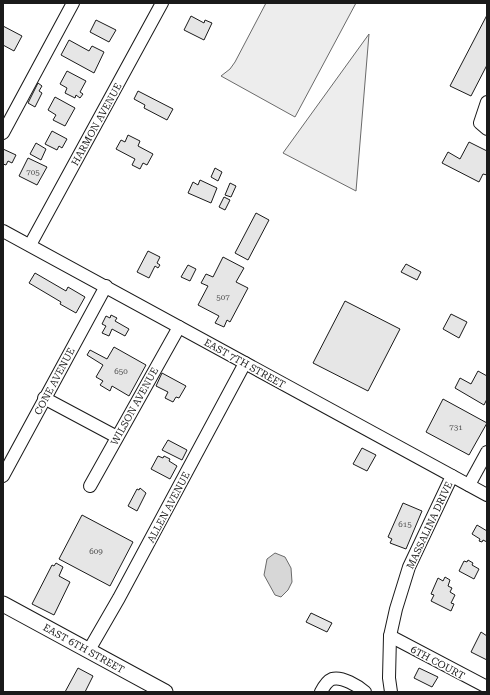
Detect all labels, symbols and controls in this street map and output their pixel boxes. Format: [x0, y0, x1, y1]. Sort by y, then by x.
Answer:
street label: HARMON AVENUE [69, 81, 124, 167]
house number: 705 [26, 168, 40, 177]
house number: 507 [216, 293, 230, 302]
street label: EAST 7TH STREET [202, 337, 288, 390]
street label: CONE AVENUE [32, 346, 77, 417]
street label: WILSON AVENUE [109, 366, 160, 447]
house number: 650 [114, 367, 128, 376]
house number: 731 [449, 423, 463, 432]
street label: ALLEN AVENUE [145, 470, 192, 545]
street label: MASSALINA DRIVE [404, 480, 455, 571]
house number: 615 [398, 520, 412, 529]
house number: 609 [89, 547, 103, 556]
street label: EAST 6TH STREET [41, 622, 127, 675]
street label: 6TH COURT [409, 644, 467, 681]

